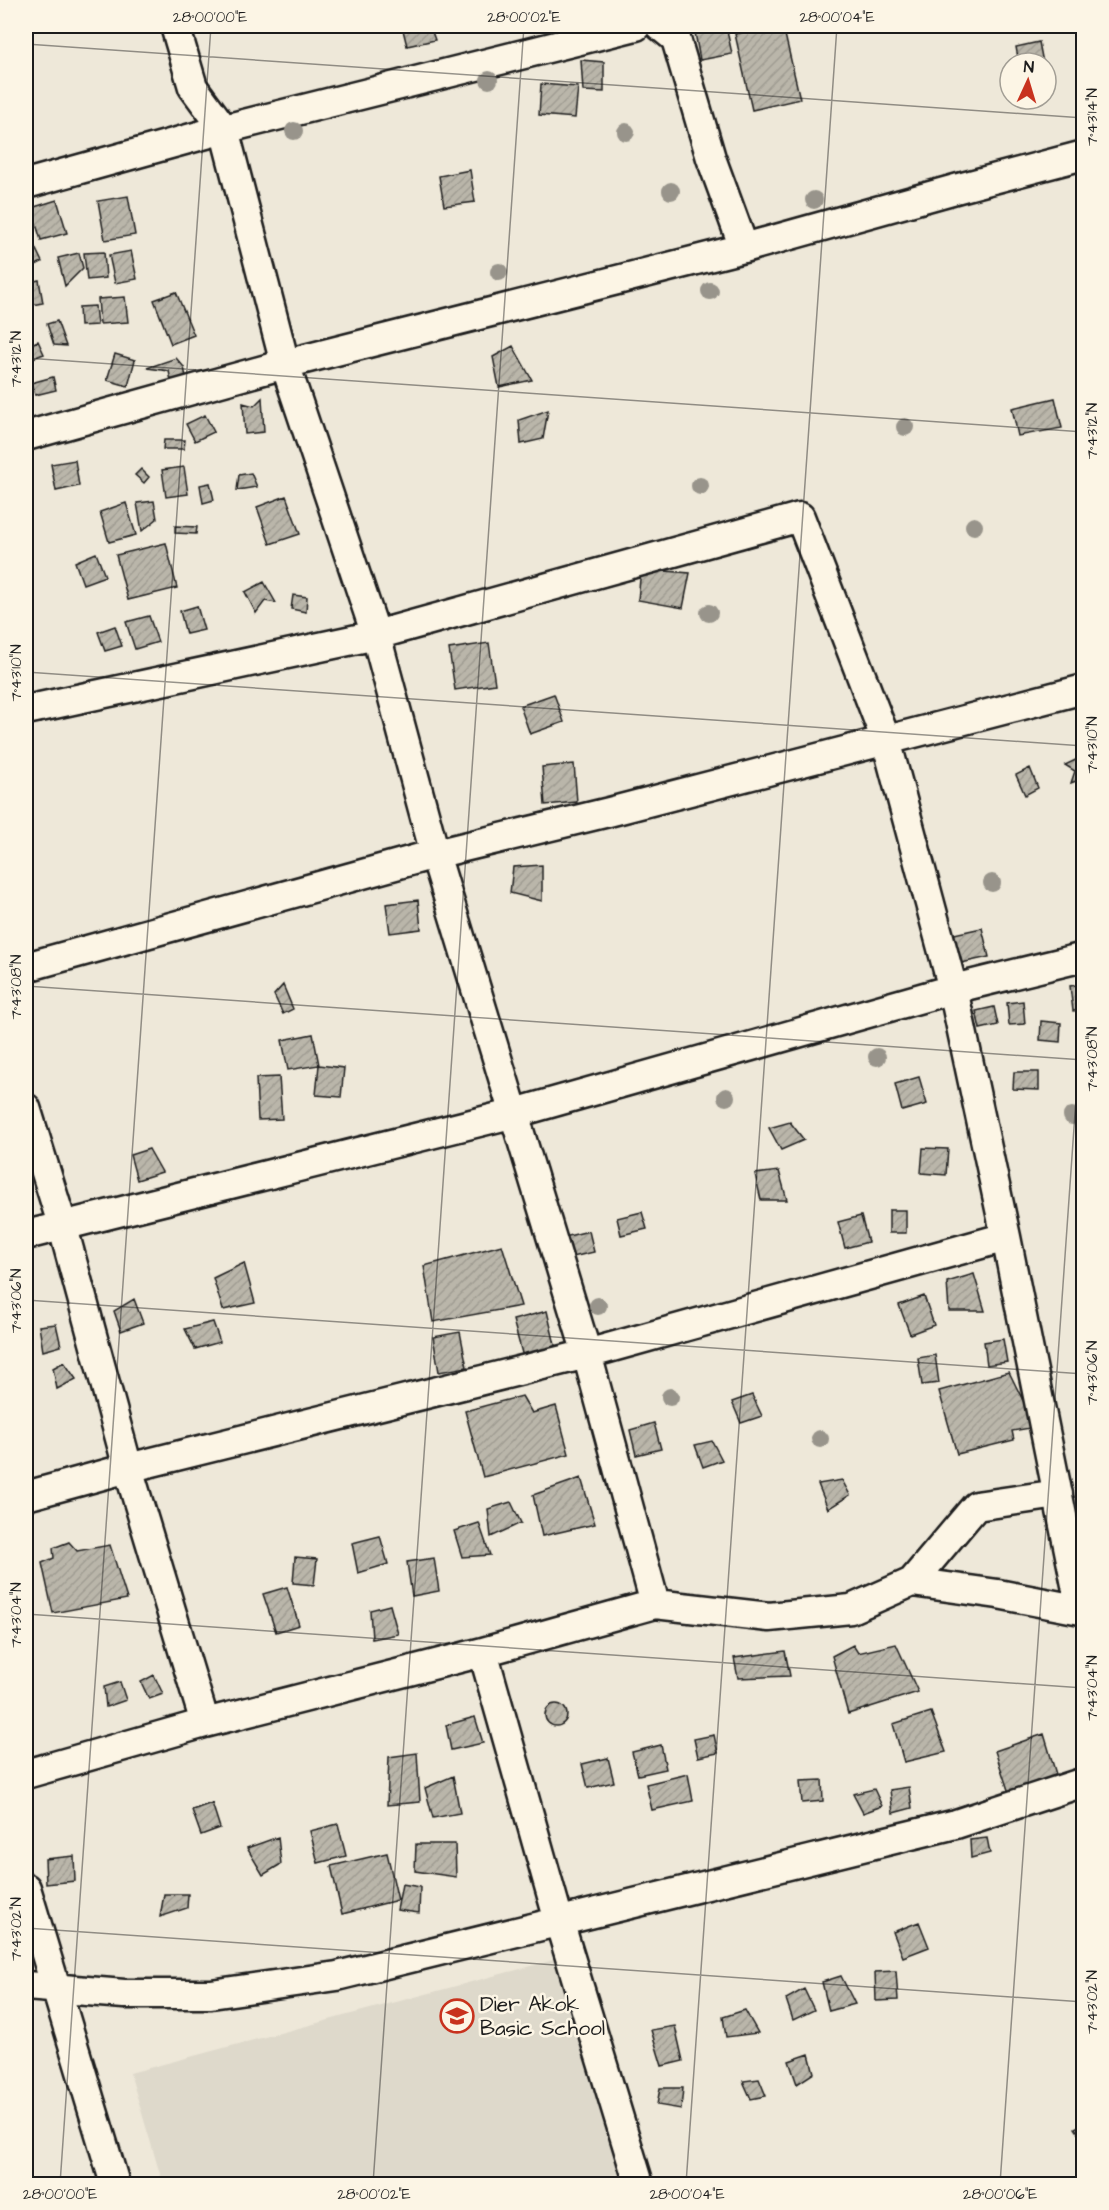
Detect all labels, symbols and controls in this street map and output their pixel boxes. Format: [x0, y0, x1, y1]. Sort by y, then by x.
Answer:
text: 28°00'00"E [173, 7, 247, 28]
text: 28°00'02"E [487, 7, 561, 28]
text: 28°00'04"E [799, 7, 875, 28]
north arrow [998, 51, 1058, 111]
text: N [1023, 56, 1035, 78]
text: 7°43'14"N [1082, 88, 1103, 146]
text: 7°43'12"N [6, 331, 27, 387]
text: 7°43'12"N [1082, 403, 1103, 459]
text: 7°43'10"N [6, 644, 27, 702]
text: 7°43'10"N [1082, 716, 1103, 774]
text: 7°43'08"N [6, 955, 27, 1019]
text: 7°43'08"N [1082, 1027, 1103, 1091]
text: 7°43'06"N [6, 1269, 27, 1333]
text: 7°43'06"N [1082, 1341, 1103, 1405]
text: 7°43'04"N [6, 1582, 27, 1648]
text: 7°43'04"N [1082, 1655, 1103, 1721]
text: 7°43'02"N [6, 1897, 27, 1961]
text: 7°43'02"N [1082, 1970, 1103, 2034]
place label: Dier Akok Basic School [480, 1990, 605, 2043]
school or university icon: Dier Akok Basic School [439, 1998, 475, 2034]
text: 28°00'00"E [23, 2184, 97, 2205]
text: 28°00'02"E [337, 2184, 411, 2205]
text: 28°00'04"E [649, 2184, 725, 2205]
text: 28°00'06"E [963, 2184, 1037, 2205]

